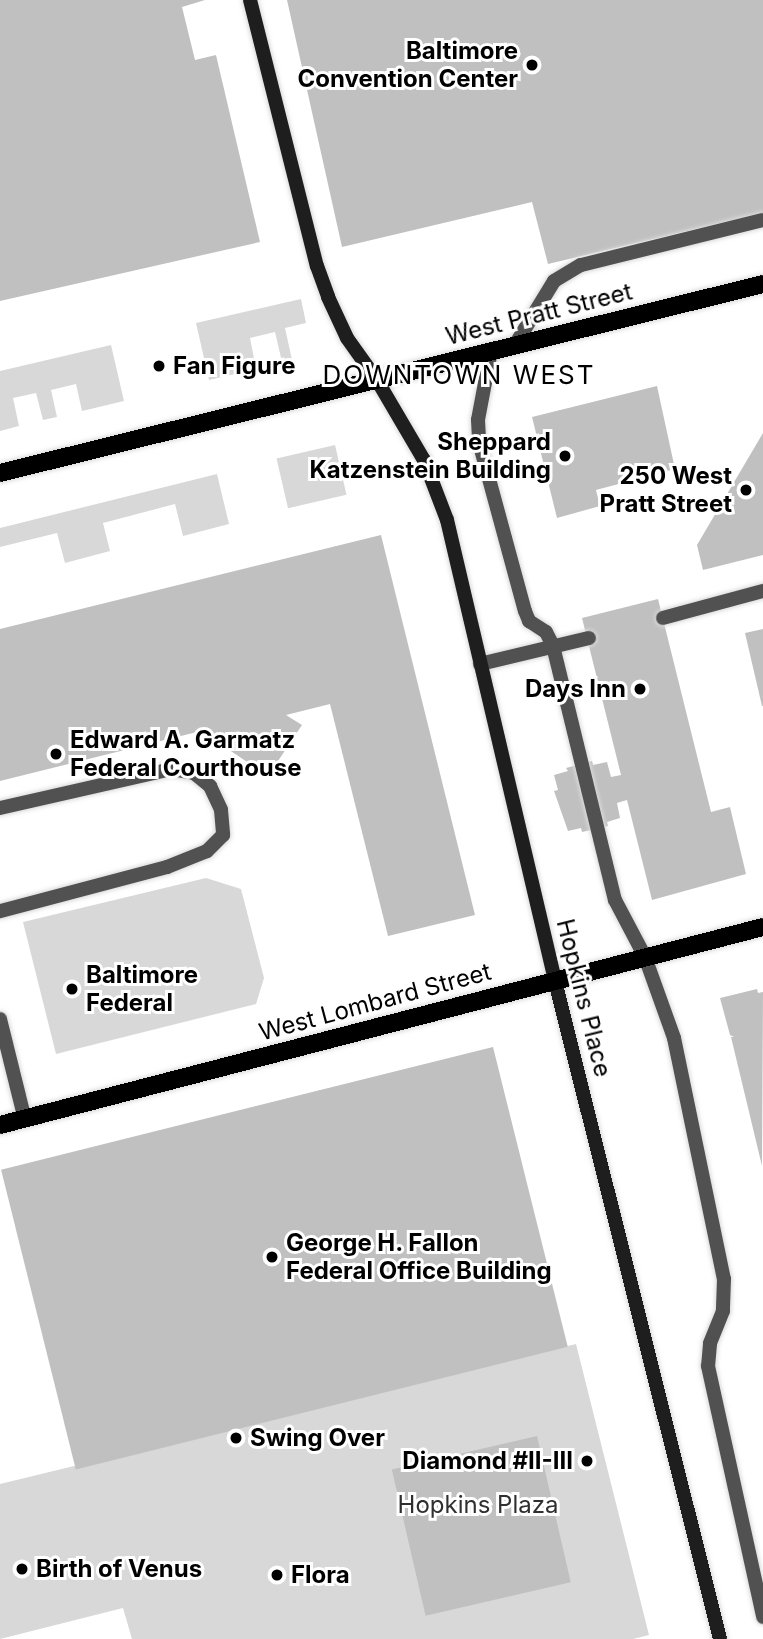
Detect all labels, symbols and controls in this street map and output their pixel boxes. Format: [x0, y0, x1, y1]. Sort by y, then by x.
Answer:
place label: Baltimore Convention Center [298, 37, 518, 93]
marker: Baltimore Convention Center [524, 57, 540, 73]
street label: West Pratt Street [443, 277, 635, 351]
place label: Fan Figure [173, 352, 295, 380]
marker: Fan Figure [151, 358, 167, 374]
district label: DOWNTOWN WEST [324, 359, 594, 391]
place label: Sheppard Katzenstein Building [310, 428, 551, 484]
marker: Sheppard Katzenstein Building [557, 448, 573, 464]
place label: 250 West Pratt Street [600, 462, 732, 518]
marker: 250 West Pratt Street [738, 482, 754, 498]
place label: Days Inn [525, 675, 626, 703]
marker: Days Inn [632, 681, 648, 697]
place label: Edward A. Garmatz Federal Courthouse [70, 726, 302, 782]
marker: Edward A. Garmatz Federal Courthouse [48, 746, 64, 762]
street label: Hopkins Place [550, 916, 618, 1080]
street label: West Lombard Street [256, 957, 494, 1047]
place label: Baltimore Federal [86, 961, 198, 1017]
marker: Baltimore Federal [64, 981, 80, 997]
place label: George H. Fallon Federal Office Building [286, 1229, 552, 1285]
marker: George H. Fallon Federal Office Building [264, 1249, 280, 1265]
place label: Swing Over [250, 1424, 385, 1452]
marker: Swing Over [228, 1430, 244, 1446]
place label: Diamond #II-III [402, 1447, 573, 1475]
marker: Diamond #II-III [579, 1453, 595, 1469]
park label: Hopkins Plaza [398, 1491, 558, 1519]
place label: Birth of Venus [36, 1555, 202, 1583]
marker: Birth of Venus [14, 1561, 30, 1577]
place label: Flora [291, 1561, 350, 1589]
marker: Flora [269, 1567, 285, 1583]

